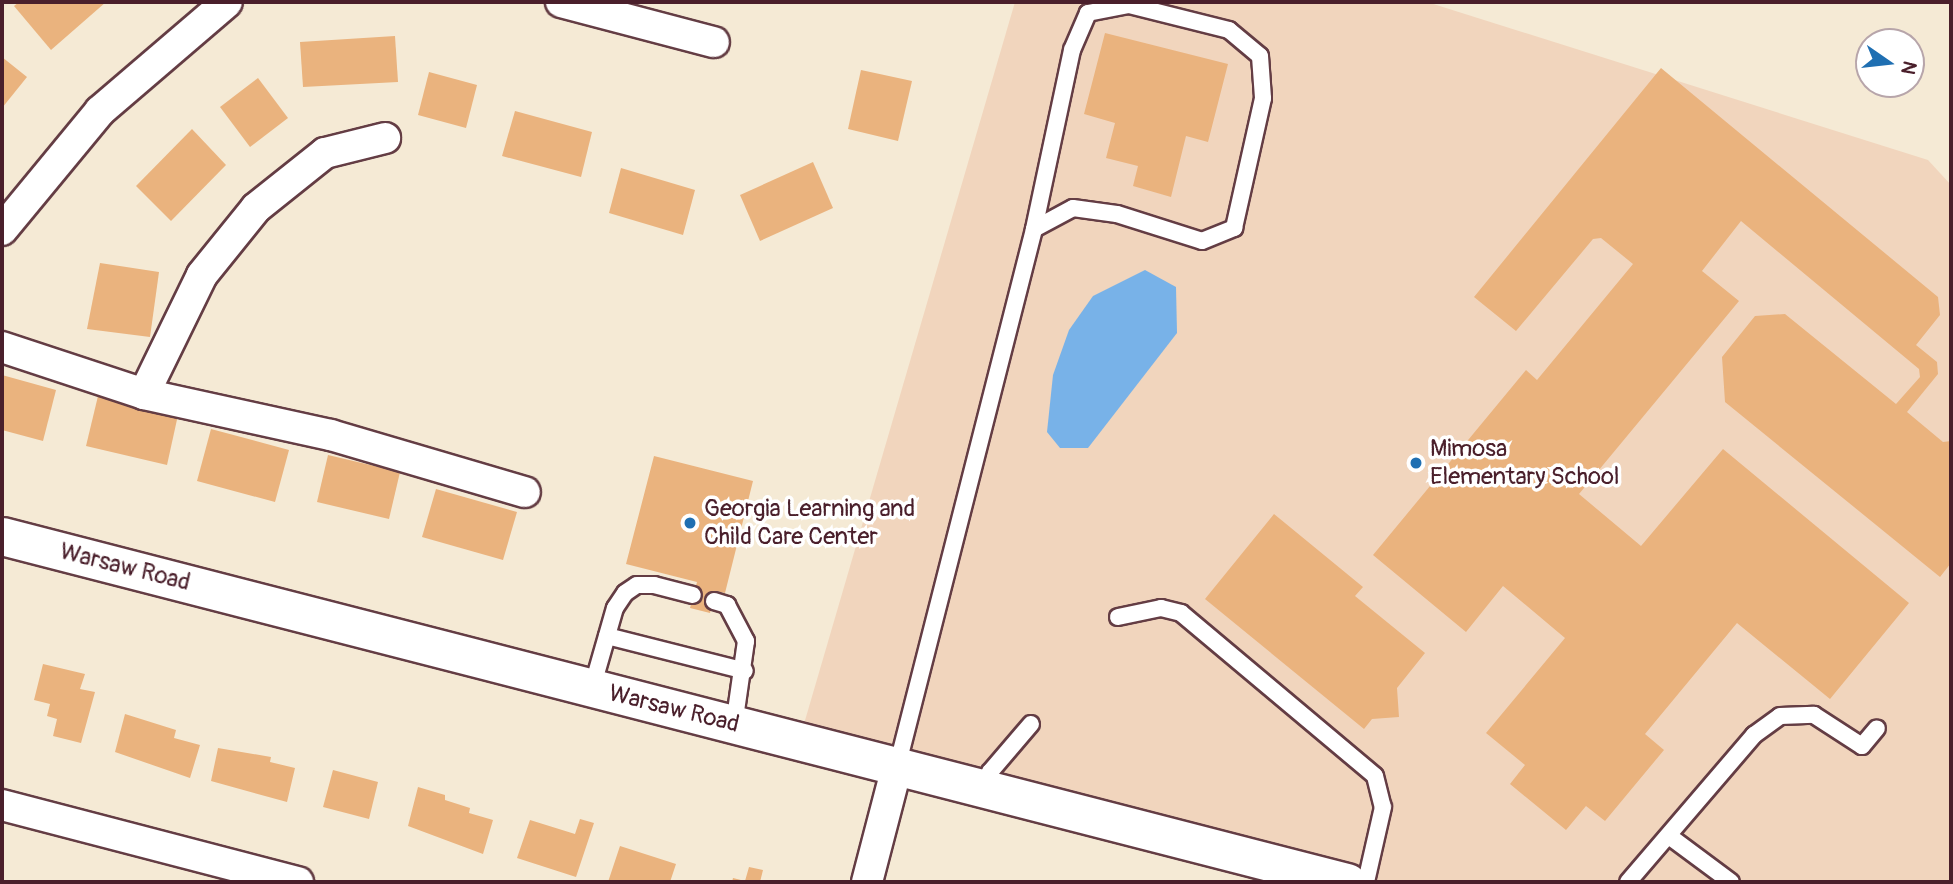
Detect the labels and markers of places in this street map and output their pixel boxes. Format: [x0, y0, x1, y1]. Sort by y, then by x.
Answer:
place label: Mimosa Elementary School [1430, 435, 1620, 491]
marker: Mimosa Elementary School [1408, 455, 1424, 471]
place label: Georgia Learning and Child Care Center [704, 495, 915, 551]
marker: Georgia Learning and Child Care Center [682, 515, 698, 531]

